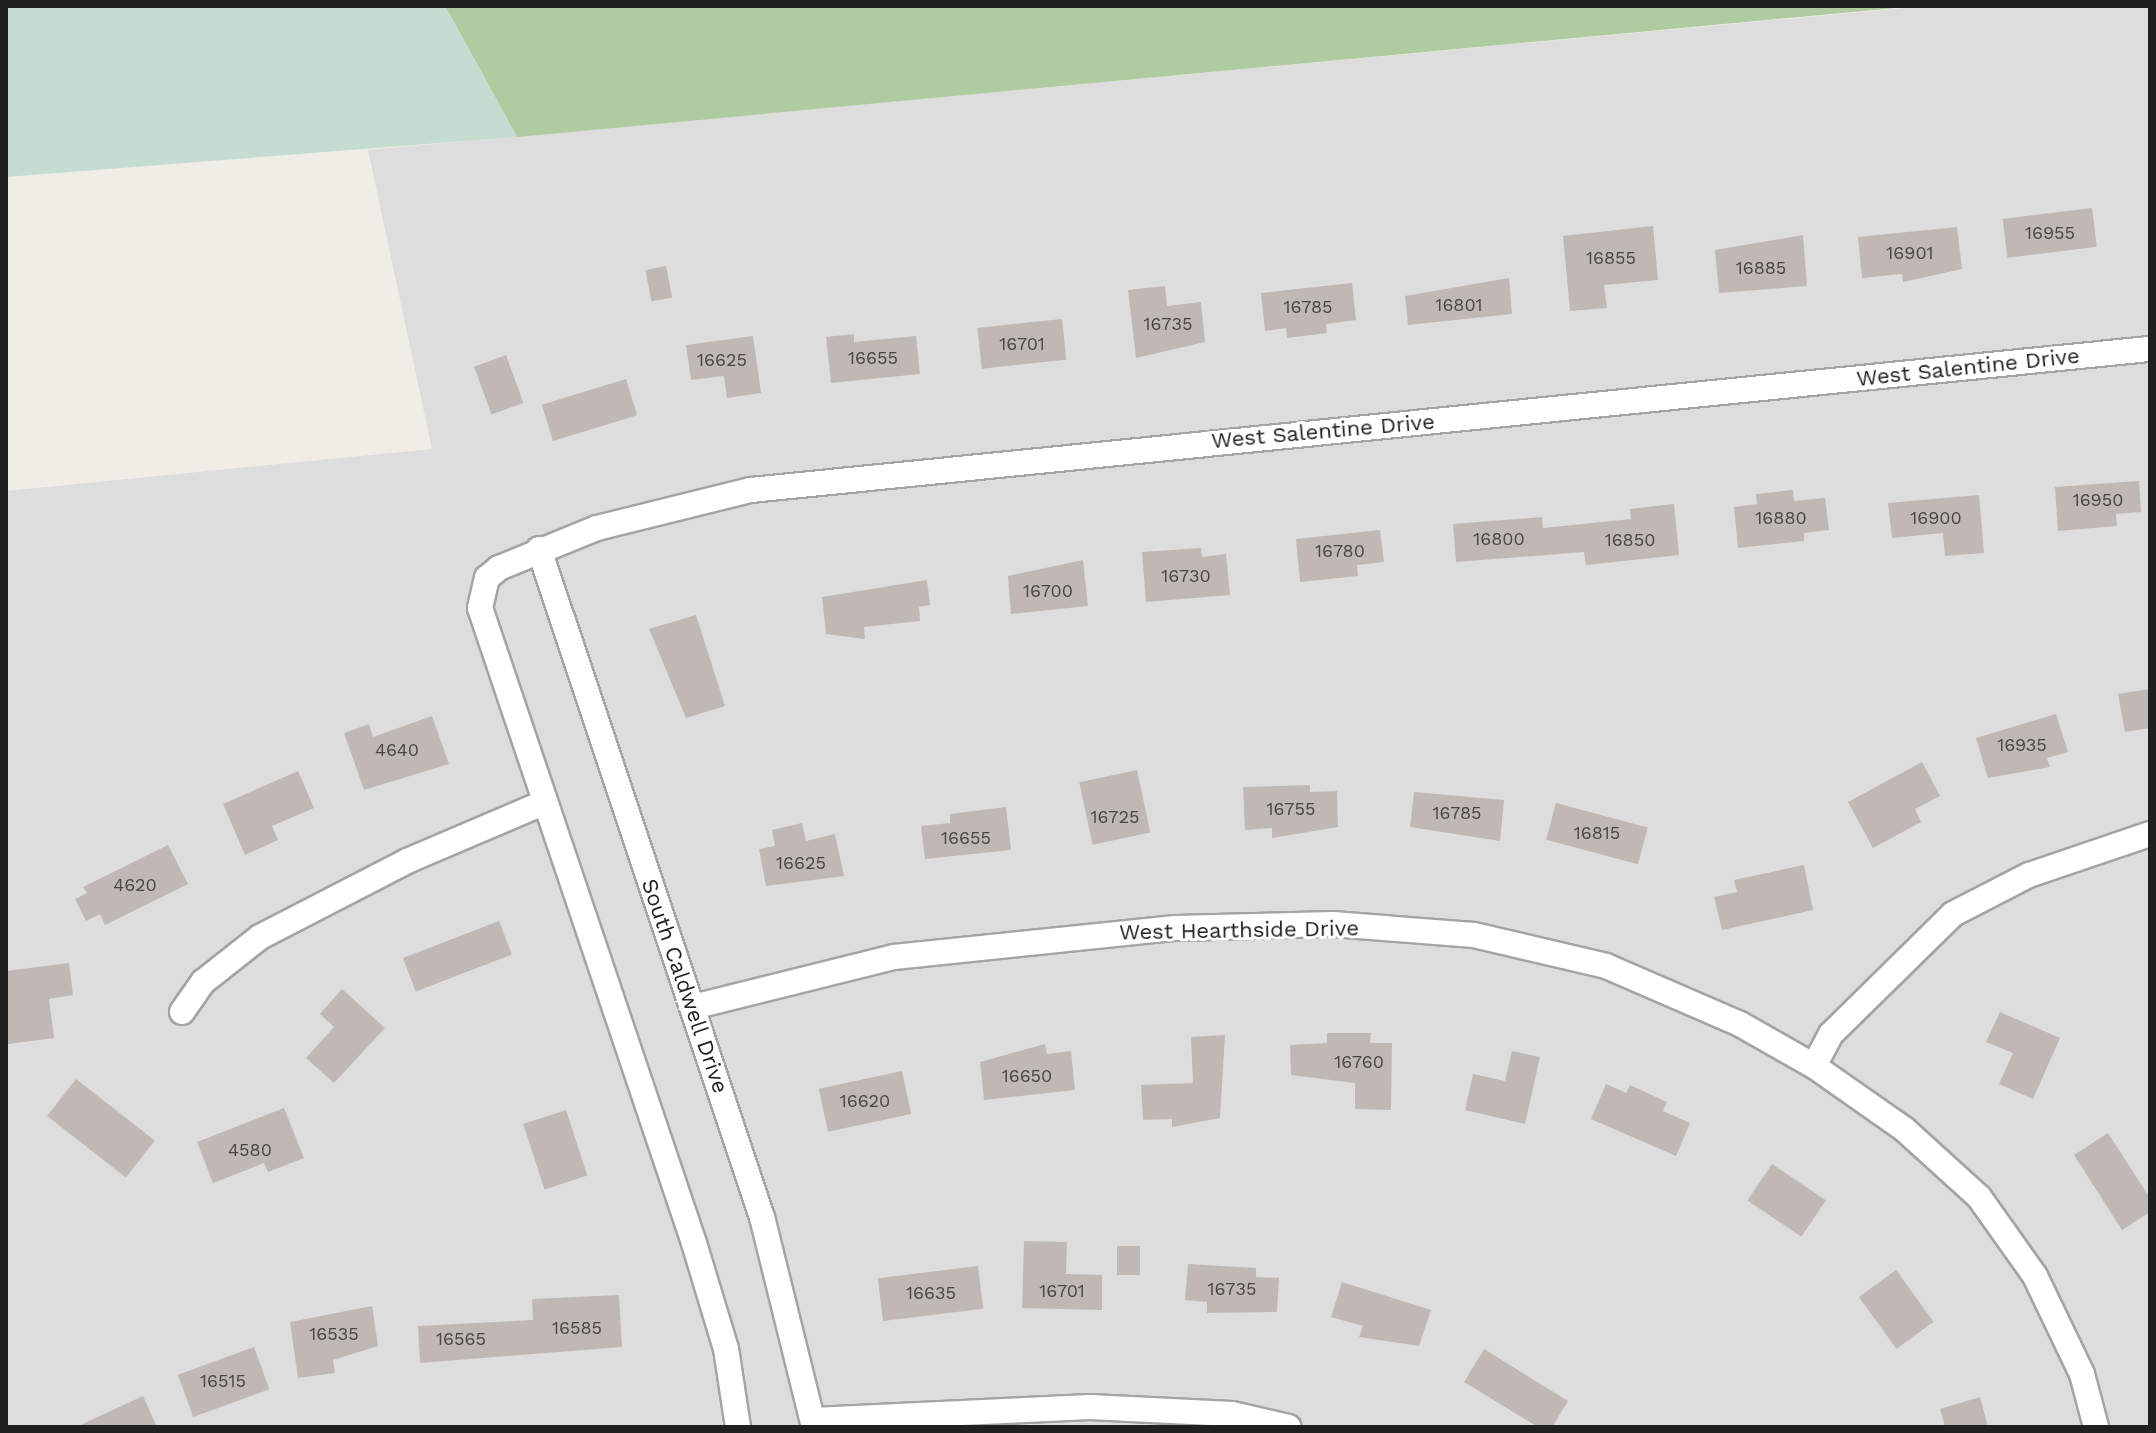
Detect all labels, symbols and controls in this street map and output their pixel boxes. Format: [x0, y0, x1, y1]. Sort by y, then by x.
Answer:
house number: 16955 [2025, 222, 2075, 244]
house number: 16901 [1886, 242, 1934, 264]
house number: 16855 [1586, 247, 1636, 269]
house number: 16885 [1736, 257, 1786, 279]
house number: 16801 [1435, 294, 1483, 316]
house number: 16785 [1283, 296, 1333, 318]
house number: 16735 [1144, 313, 1192, 335]
house number: 16701 [999, 333, 1045, 355]
street label: West Salentine Drive [1855, 342, 2081, 392]
house number: 16655 [848, 347, 898, 369]
house number: 16625 [697, 349, 747, 371]
street label: West Salentine Drive [1210, 408, 1436, 454]
house number: 16950 [2073, 489, 2123, 511]
house number: 16880 [1755, 507, 1807, 529]
house number: 16900 [1910, 507, 1962, 529]
house number: 16800 [1473, 528, 1525, 550]
house number: 16850 [1605, 529, 1655, 551]
house number: 16780 [1315, 540, 1365, 562]
house number: 16730 [1161, 565, 1211, 587]
house number: 16700 [1023, 580, 1073, 602]
house number: 16935 [1997, 734, 2047, 756]
house number: 4640 [375, 739, 419, 761]
house number: 16755 [1267, 798, 1315, 820]
house number: 16785 [1432, 802, 1482, 824]
house number: 16725 [1091, 806, 1139, 828]
house number: 16815 [1574, 822, 1620, 844]
house number: 16655 [941, 827, 991, 849]
house number: 16625 [776, 852, 826, 874]
house number: 4620 [113, 874, 157, 896]
street label: South Caldwell Drive [636, 875, 734, 1097]
street label: West Hearthside Drive [1119, 915, 1359, 945]
house number: 16760 [1334, 1051, 1384, 1073]
house number: 16650 [1002, 1065, 1052, 1087]
house number: 16620 [840, 1090, 890, 1112]
house number: 4580 [228, 1139, 272, 1161]
house number: 16735 [1208, 1278, 1256, 1300]
house number: 16701 [1039, 1280, 1085, 1302]
house number: 16635 [906, 1282, 956, 1304]
house number: 16585 [552, 1317, 602, 1339]
house number: 16535 [309, 1323, 359, 1345]
house number: 16565 [436, 1328, 486, 1350]
house number: 16515 [200, 1370, 246, 1392]

